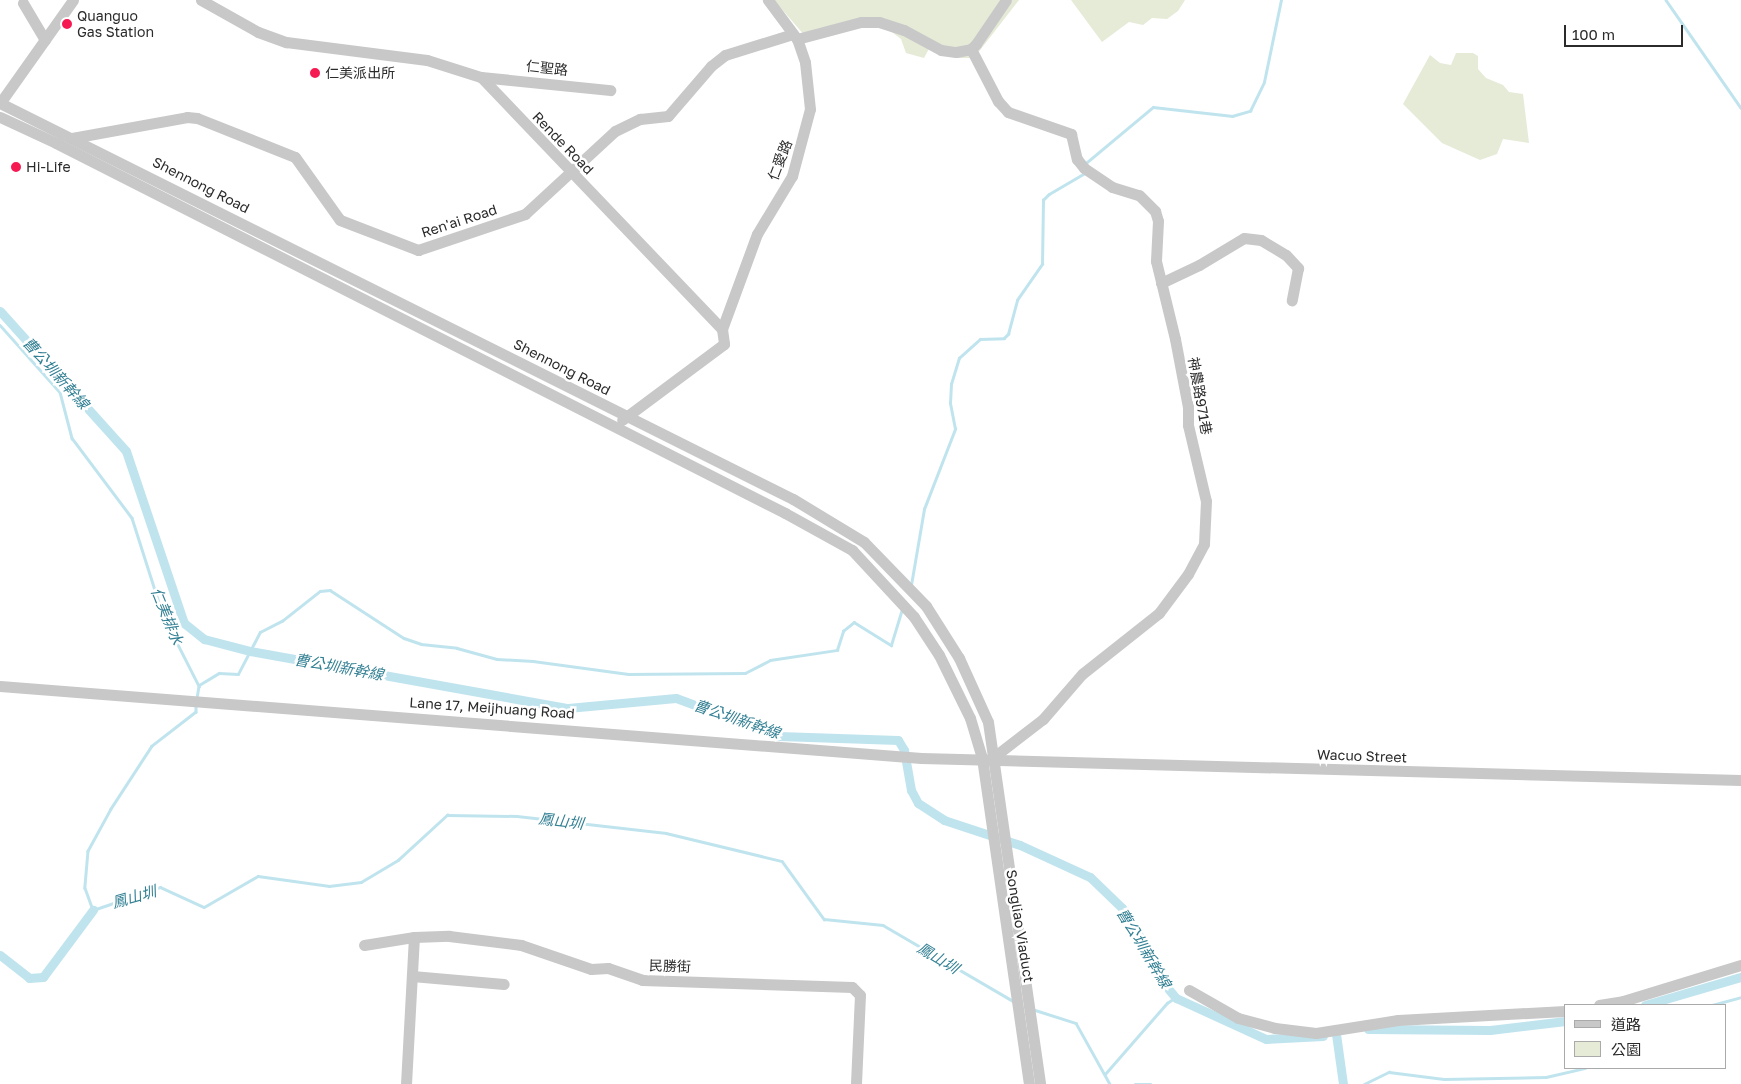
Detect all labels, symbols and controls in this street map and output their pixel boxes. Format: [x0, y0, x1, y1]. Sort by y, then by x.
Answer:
place label: Quanguo Gas Station [77, 8, 154, 40]
scale bar [1566, 15, 1685, 47]
marker: Quanguo Gas Station [61, 18, 73, 30]
text: 100 m [1572, 25, 1615, 43]
street label: 仁聖路 [525, 57, 569, 79]
place label: 仁美派出所 [325, 65, 395, 81]
marker: 仁美派出所 [309, 67, 321, 79]
street label: Rende Road [529, 108, 597, 178]
street label: 仁愛路 [765, 137, 795, 183]
street label: Shennong Road [150, 153, 252, 217]
place label: Hi-Life [26, 159, 71, 175]
marker: Hi-Life [10, 161, 22, 173]
street label: Ren'ai Road [419, 201, 499, 241]
water label: 曹公圳新幹線 [19, 334, 93, 412]
street label: Shennong Road [511, 335, 613, 399]
street label: 神農路971巷 [1185, 356, 1215, 436]
water label: 仁美排水 [147, 585, 187, 647]
water label: 曹公圳新幹線 [293, 650, 385, 684]
street label: Lane 17, Meijhuang Road [409, 694, 575, 722]
water label: 曹公圳新幹線 [692, 696, 782, 742]
street label: Wacuo Street [1317, 746, 1407, 766]
water label: 鳳山圳 [538, 809, 584, 833]
street label: Songliao Viaduct [1003, 868, 1037, 984]
water label: 鳳山圳 [110, 882, 158, 912]
water label: 曹公圳新幹線 [1113, 905, 1175, 991]
water label: 鳳山圳 [914, 939, 962, 977]
street label: 民勝街 [649, 957, 691, 975]
legend [1564, 1004, 1726, 1069]
text: 道路 [1611, 1015, 1641, 1033]
text: 公園 [1611, 1040, 1641, 1058]

